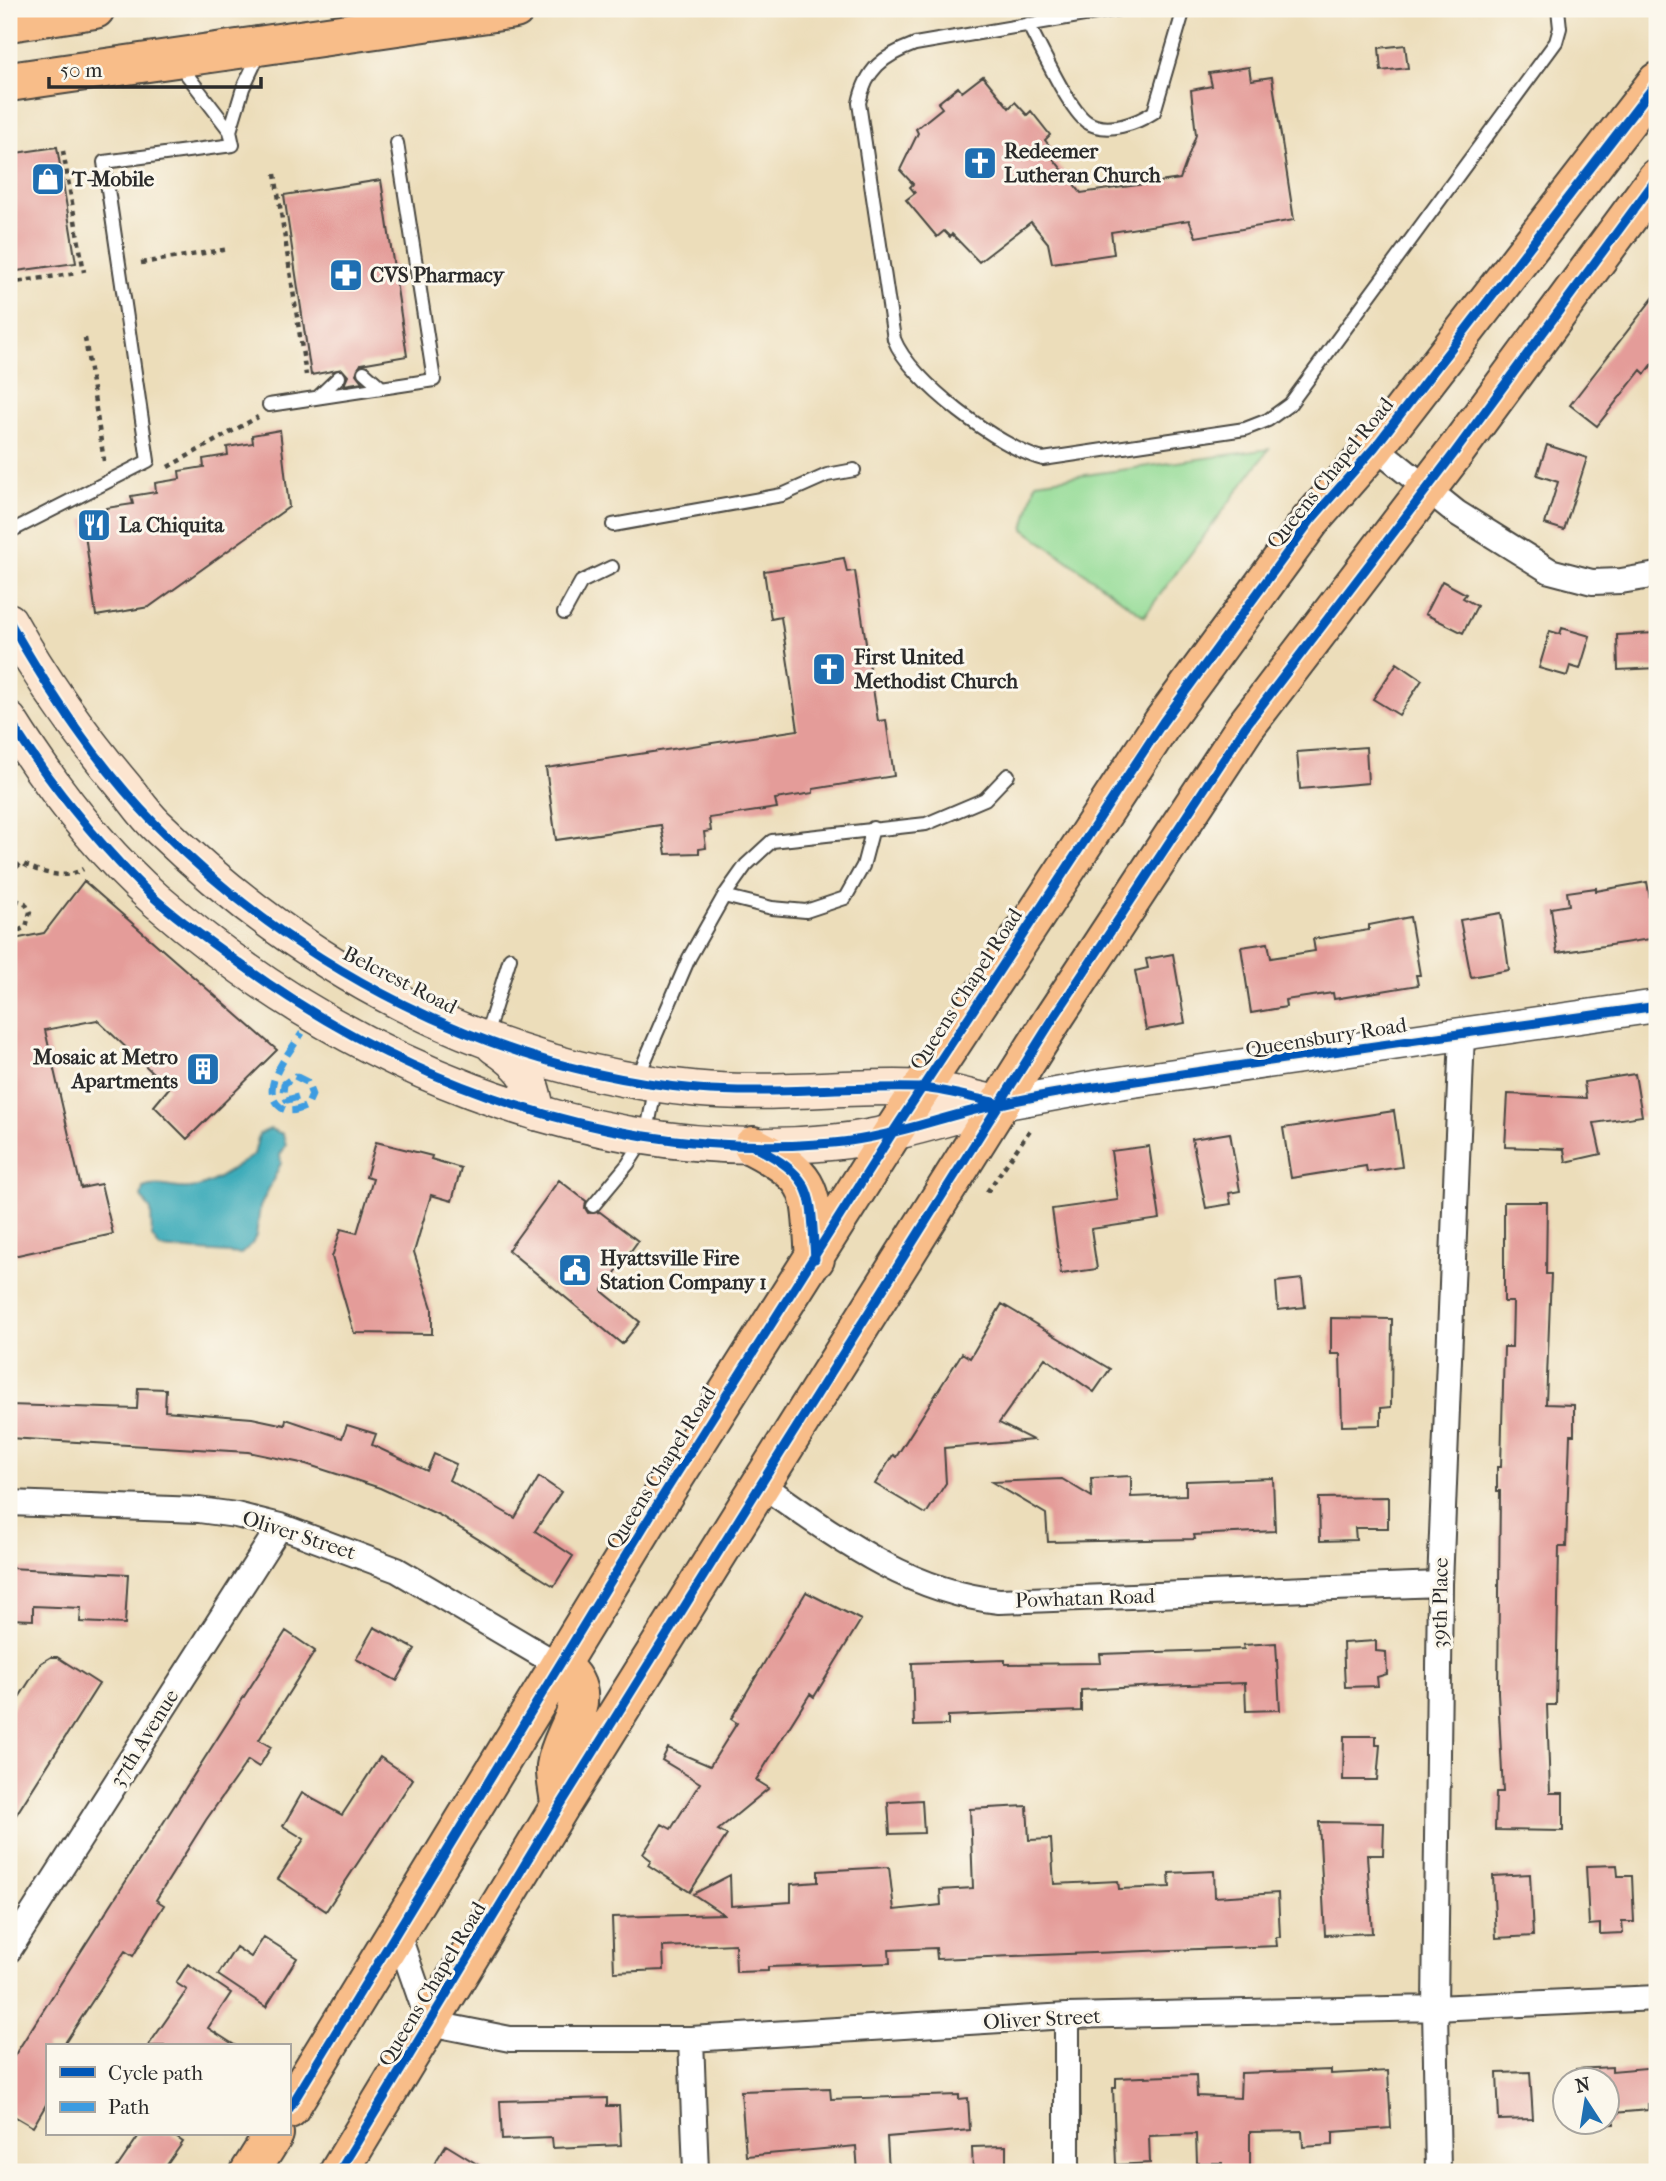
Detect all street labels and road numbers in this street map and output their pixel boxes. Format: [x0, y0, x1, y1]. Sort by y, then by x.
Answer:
street label: Queens Chapel Road [1262, 392, 1399, 553]
street label: Queens Chapel Road [905, 903, 1027, 1074]
street label: Belcrest Road [339, 941, 461, 1019]
street label: Queensbury Road [1244, 1012, 1409, 1062]
street label: Queens Chapel Road [601, 1382, 721, 1554]
street label: Oliver Street [239, 1505, 359, 1565]
street label: 39th Place [1427, 1557, 1453, 1649]
street label: Powhatan Road [1015, 1584, 1156, 1612]
street label: 37th Avenue [105, 1685, 183, 1791]
street label: Queens Chapel Road [373, 1897, 491, 2071]
street label: Oliver Street [983, 2004, 1102, 2034]

